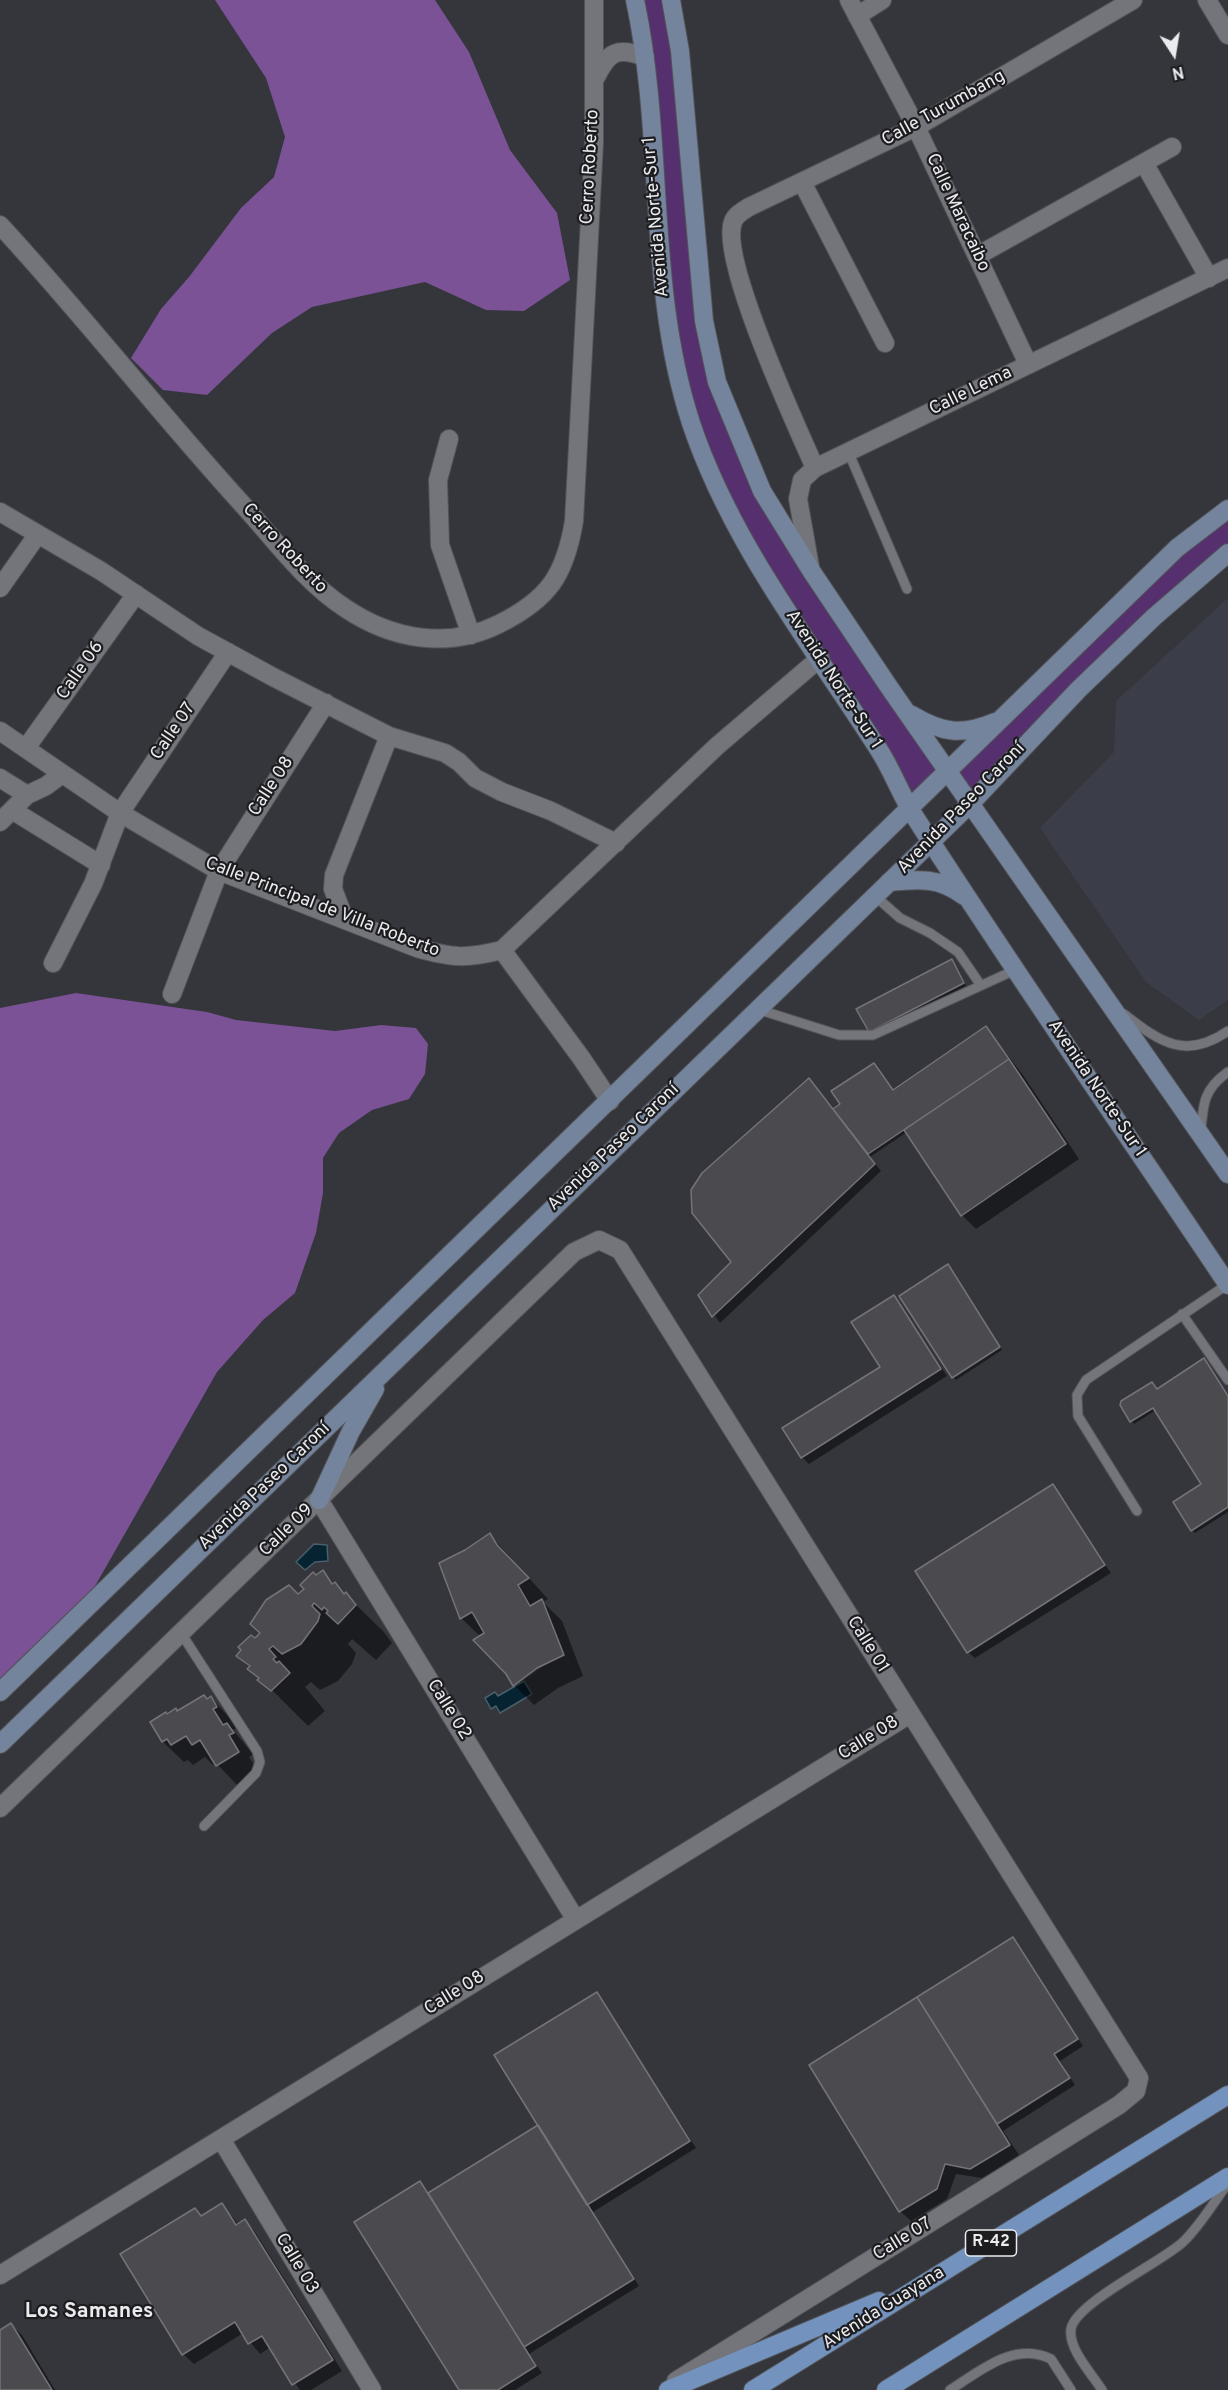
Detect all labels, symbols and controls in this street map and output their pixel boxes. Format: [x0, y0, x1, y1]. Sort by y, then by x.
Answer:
north arrow [1144, 24, 1204, 84]
text: N [1170, 61, 1185, 83]
street label: Calle Turumbang [879, 66, 1009, 152]
street label: Cerro Roberto [577, 109, 605, 225]
street label: Avenida Norte-Sur 1 [639, 136, 675, 298]
street label: Calle Maracaibo [920, 151, 994, 275]
street label: Calle Lema [926, 363, 1016, 421]
street label: Cerro Roberto [237, 500, 331, 598]
street label: Avenida Norte-Sur 1 [780, 606, 886, 754]
street label: Calle 06 [53, 637, 109, 705]
street label: Calle 07 [147, 699, 201, 765]
street label: Avenida Paseo Caroní [894, 739, 1030, 879]
street label: Calle 08 [245, 753, 299, 821]
street label: Calle Principal de Villa Roberto [202, 853, 442, 963]
street label: Avenida Norte-Sur 1 [1042, 1016, 1150, 1162]
street label: Avenida Paseo Caroní [544, 1080, 684, 1216]
street label: Avenida Paseo Caroní [195, 1419, 335, 1555]
street label: Calle 09 [255, 1500, 319, 1562]
street label: Calle 01 [841, 1613, 893, 1677]
street label: Calle 02 [421, 1676, 475, 1744]
street label: Calle 08 [835, 1712, 903, 1766]
street label: Calle 08 [421, 1967, 489, 2021]
street label: Calle 07 [870, 2214, 936, 2266]
street label: Calle 03 [270, 2230, 322, 2298]
road number: R-42 [966, 2230, 1016, 2256]
street label: Avenida Guayana [819, 2263, 949, 2355]
district label: Los Samanes [25, 2300, 153, 2326]

